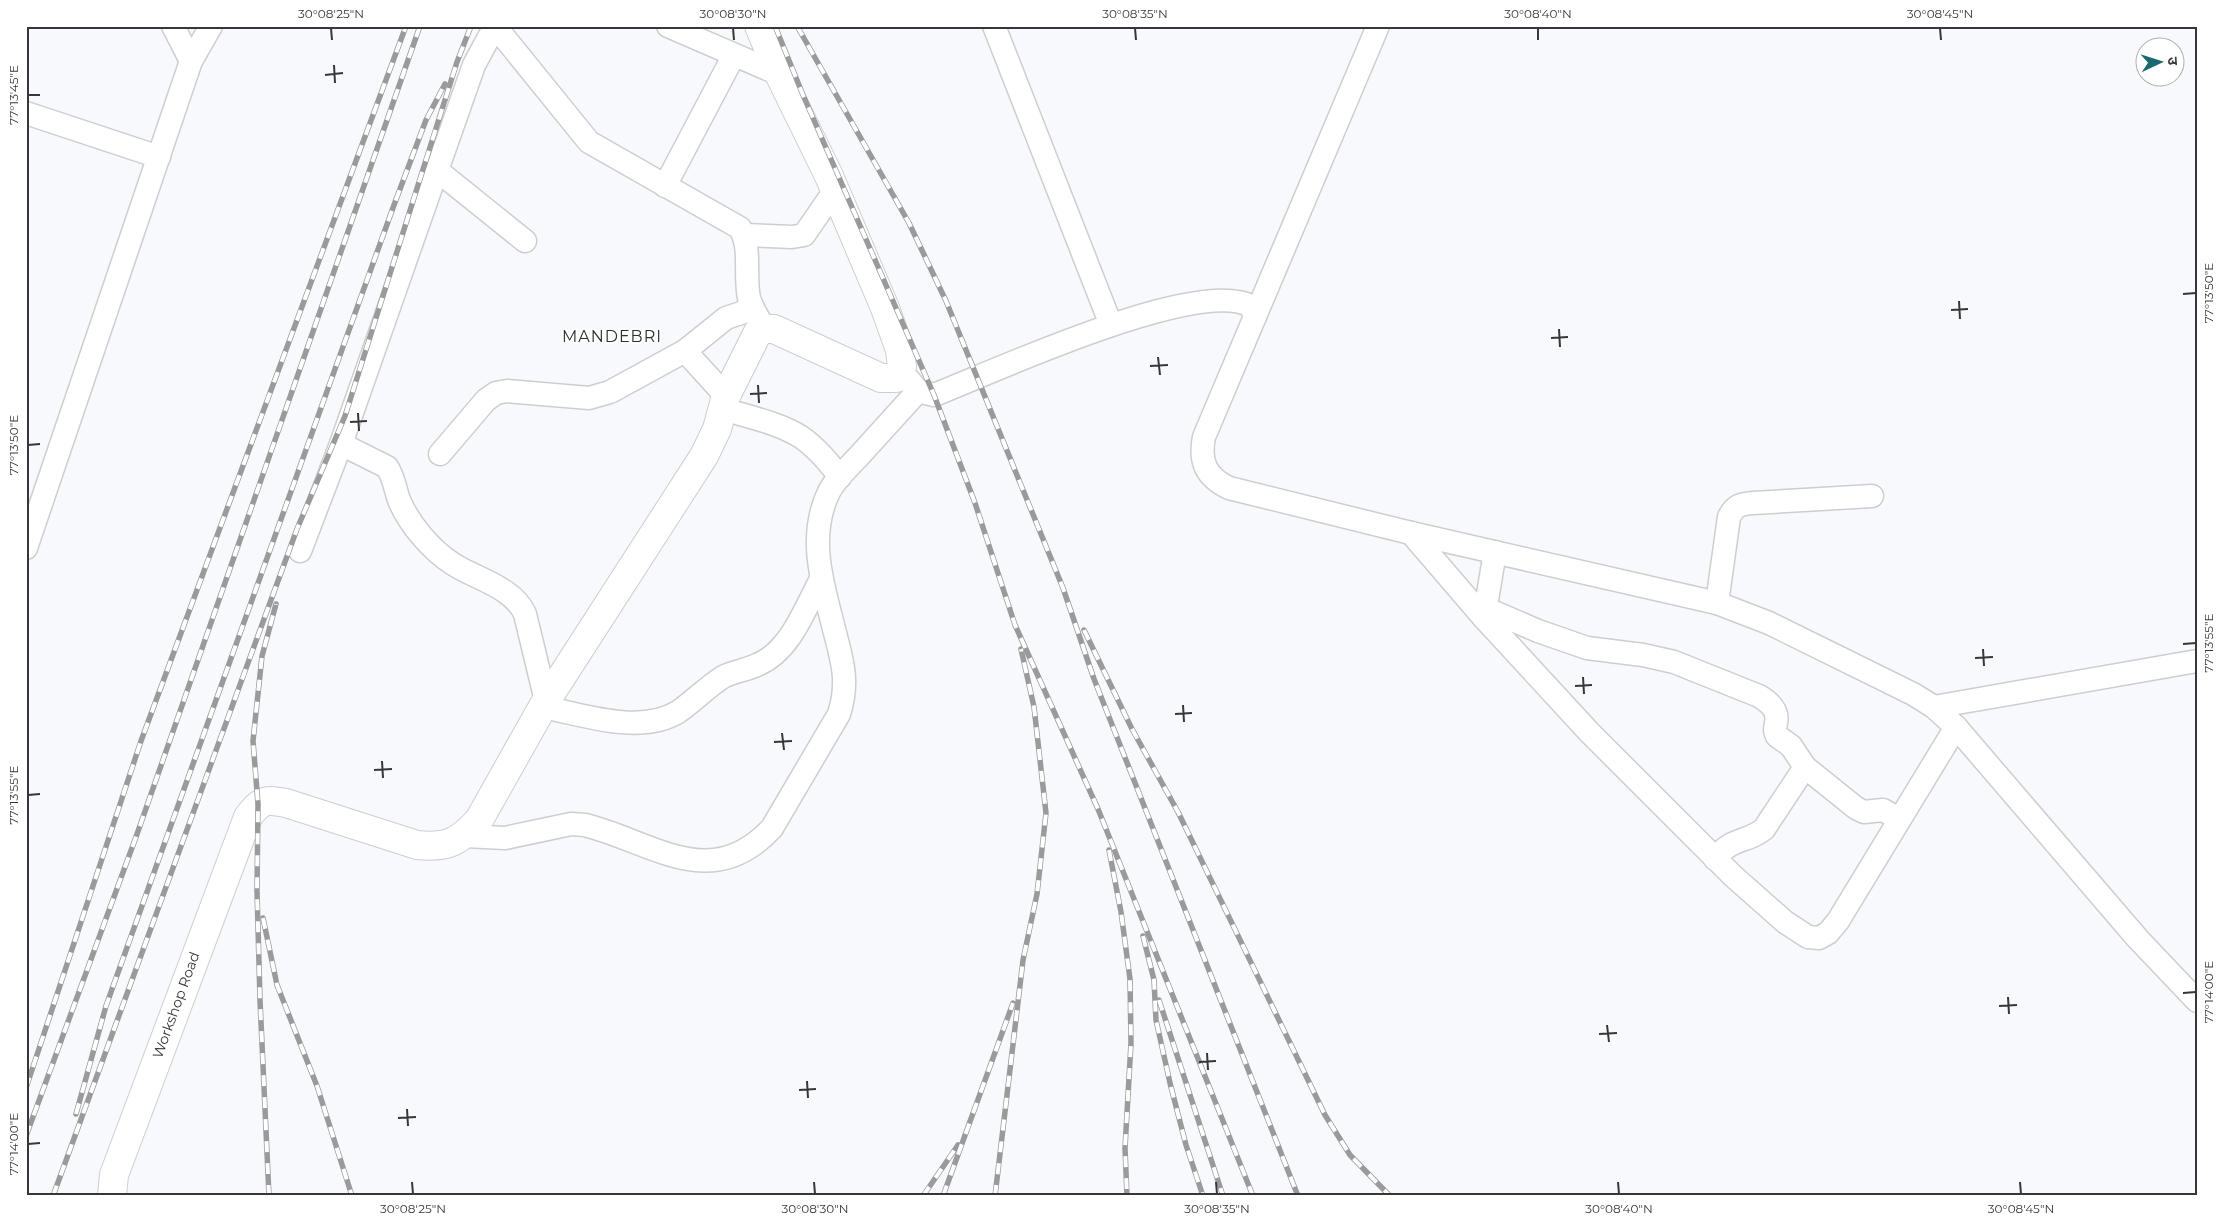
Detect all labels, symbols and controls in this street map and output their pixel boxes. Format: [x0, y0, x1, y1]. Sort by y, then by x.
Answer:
text: 30°08'25"N [298, 6, 364, 21]
text: 30°08'30"N [699, 6, 767, 21]
text: 30°08'35"N [1102, 6, 1168, 21]
text: 30°08'40"N [1504, 6, 1572, 21]
text: 30°08'45"N [1907, 6, 1973, 21]
north arrow [2136, 38, 2186, 88]
text: उ [2164, 56, 2182, 67]
text: 77°13'45"E [6, 65, 21, 125]
text: 77°13'50"E [2201, 263, 2216, 323]
district label: MANDEBRI [562, 327, 662, 346]
text: 77°13'50"E [6, 415, 21, 475]
text: 77°13'55"E [2201, 613, 2216, 673]
text: 77°13'55"E [6, 765, 21, 825]
street label: Workshop Road [148, 949, 204, 1061]
text: 77°14'00"E [2201, 961, 2216, 1023]
text: 77°14'00"E [6, 1113, 21, 1175]
text: 30°08'25"N [380, 1201, 446, 1216]
text: 30°08'30"N [781, 1201, 849, 1216]
text: 30°08'35"N [1184, 1201, 1250, 1216]
text: 30°08'40"N [1585, 1201, 1653, 1216]
text: 30°08'45"N [1988, 1201, 2054, 1216]

